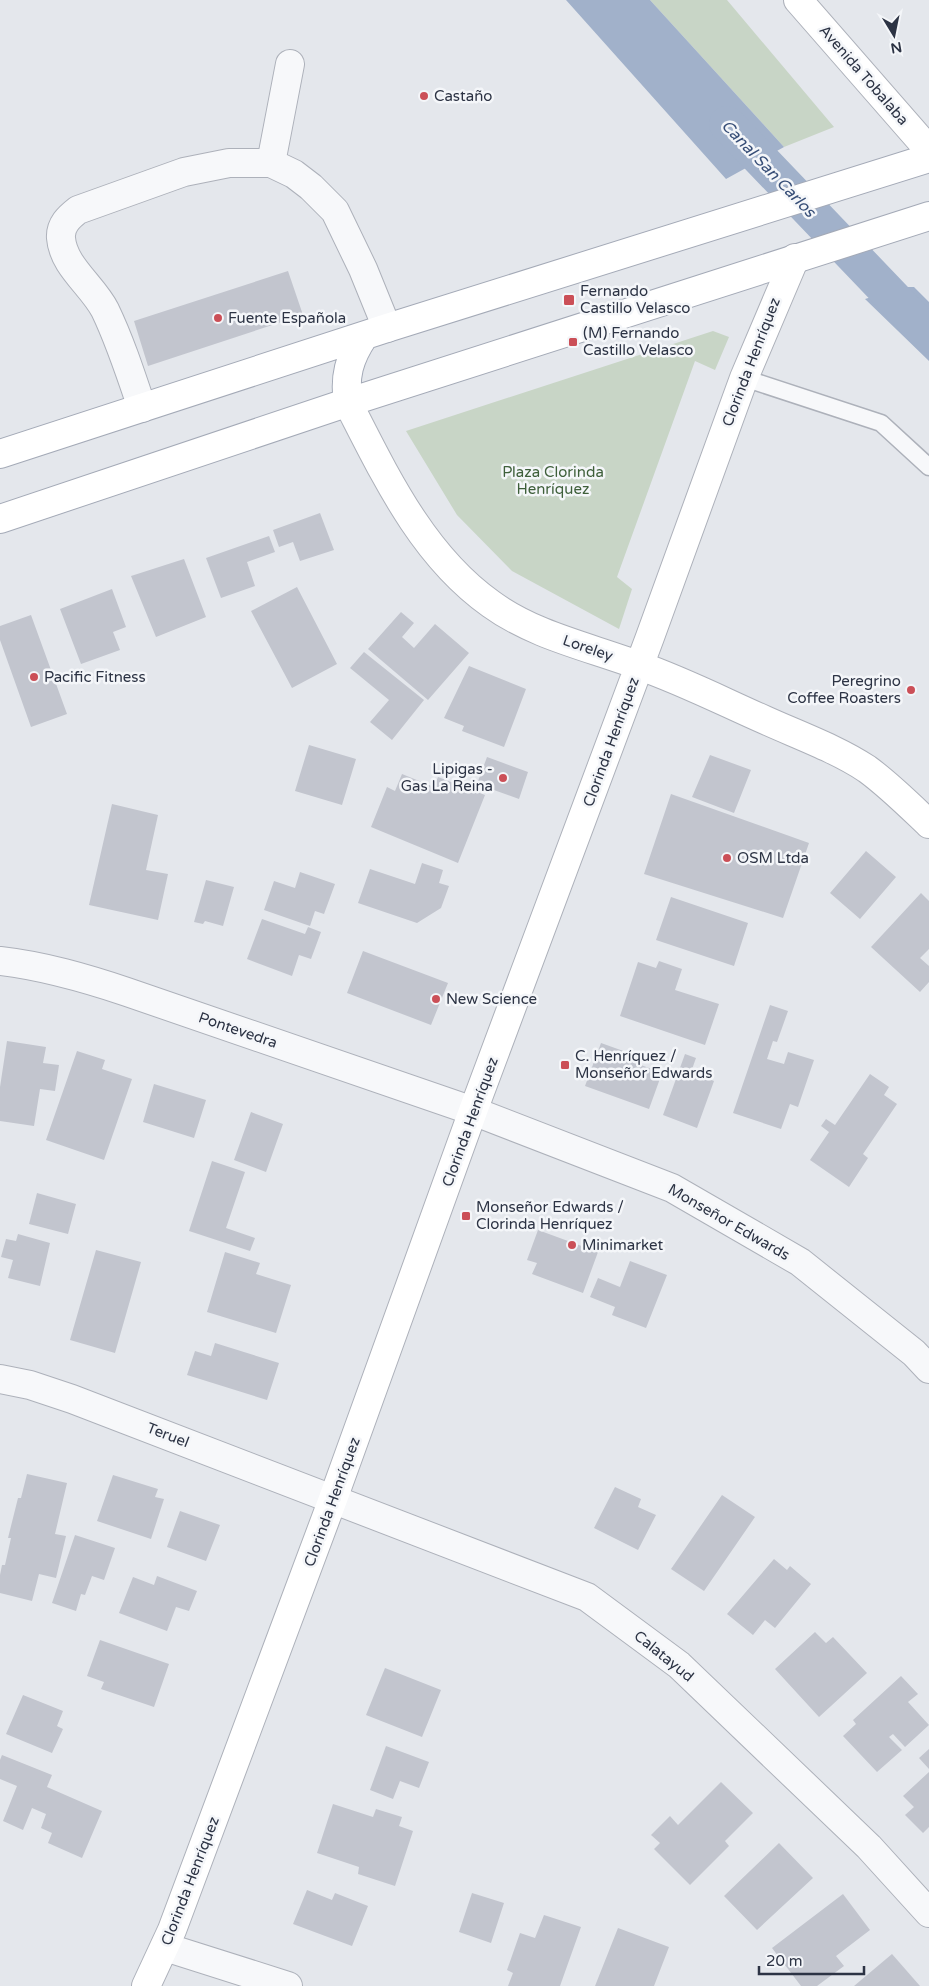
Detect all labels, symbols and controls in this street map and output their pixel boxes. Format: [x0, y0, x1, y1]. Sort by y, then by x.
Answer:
north arrow [869, 10, 919, 60]
street label: Avenida Tobalaba [816, 21, 912, 129]
text: N [889, 38, 903, 57]
place label: Castaño [434, 87, 492, 105]
marker: Castaño [418, 90, 430, 102]
water label: Canal San Carlos [717, 116, 821, 222]
place label: Fernando Castillo Velasco [580, 282, 690, 317]
marker: Fernando Castillo Velasco [562, 293, 576, 307]
street label: Clorinda Henríquez [718, 295, 784, 429]
place label: Fuente Española [228, 309, 346, 327]
marker: Fuente Española [212, 312, 224, 324]
place label: (M) Fernando Castillo Velasco [583, 324, 693, 359]
marker: (M) Fernando Castillo Velasco [567, 336, 579, 348]
park label: Plaza Clorinda Henríquez [502, 463, 604, 498]
street label: Loreley [560, 631, 616, 665]
place label: Pacific Fitness [44, 668, 146, 686]
marker: Pacific Fitness [28, 671, 40, 683]
place label: Peregrino Coffee Roasters [787, 672, 901, 707]
street label: Clorinda Henríquez [579, 675, 643, 809]
marker: Peregrino Coffee Roasters [905, 684, 917, 696]
place label: Lipigas - Gas La Reina [401, 760, 493, 795]
marker: Lipigas - Gas La Reina [497, 772, 509, 784]
place label: OSM Ltda [737, 849, 809, 867]
marker: OSM Ltda [721, 852, 733, 864]
place label: New Science [446, 990, 537, 1008]
marker: New Science [430, 993, 442, 1005]
street label: Pontevedra [196, 1008, 280, 1052]
place label: C. Henríquez / Monseñor Edwards [575, 1047, 712, 1082]
street label: Clorinda Henríquez [438, 1055, 502, 1189]
marker: C. Henríquez / Monseñor Edwards [559, 1059, 571, 1071]
street label: Monseñor Edwards [665, 1180, 793, 1264]
place label: Monseñor Edwards / Clorinda Henríquez [476, 1198, 624, 1233]
marker: Monseñor Edwards / Clorinda Henríquez [460, 1210, 472, 1222]
place label: Minimarket [582, 1236, 663, 1254]
marker: Minimarket [566, 1239, 578, 1251]
street label: Teruel [144, 1419, 192, 1451]
street label: Clorinda Henríquez [300, 1435, 364, 1569]
street label: Calatayud [631, 1626, 697, 1686]
street label: Clorinda Henríquez [157, 1814, 223, 1948]
scale bar [759, 1944, 864, 1976]
text: 20 m [766, 1952, 803, 1970]

